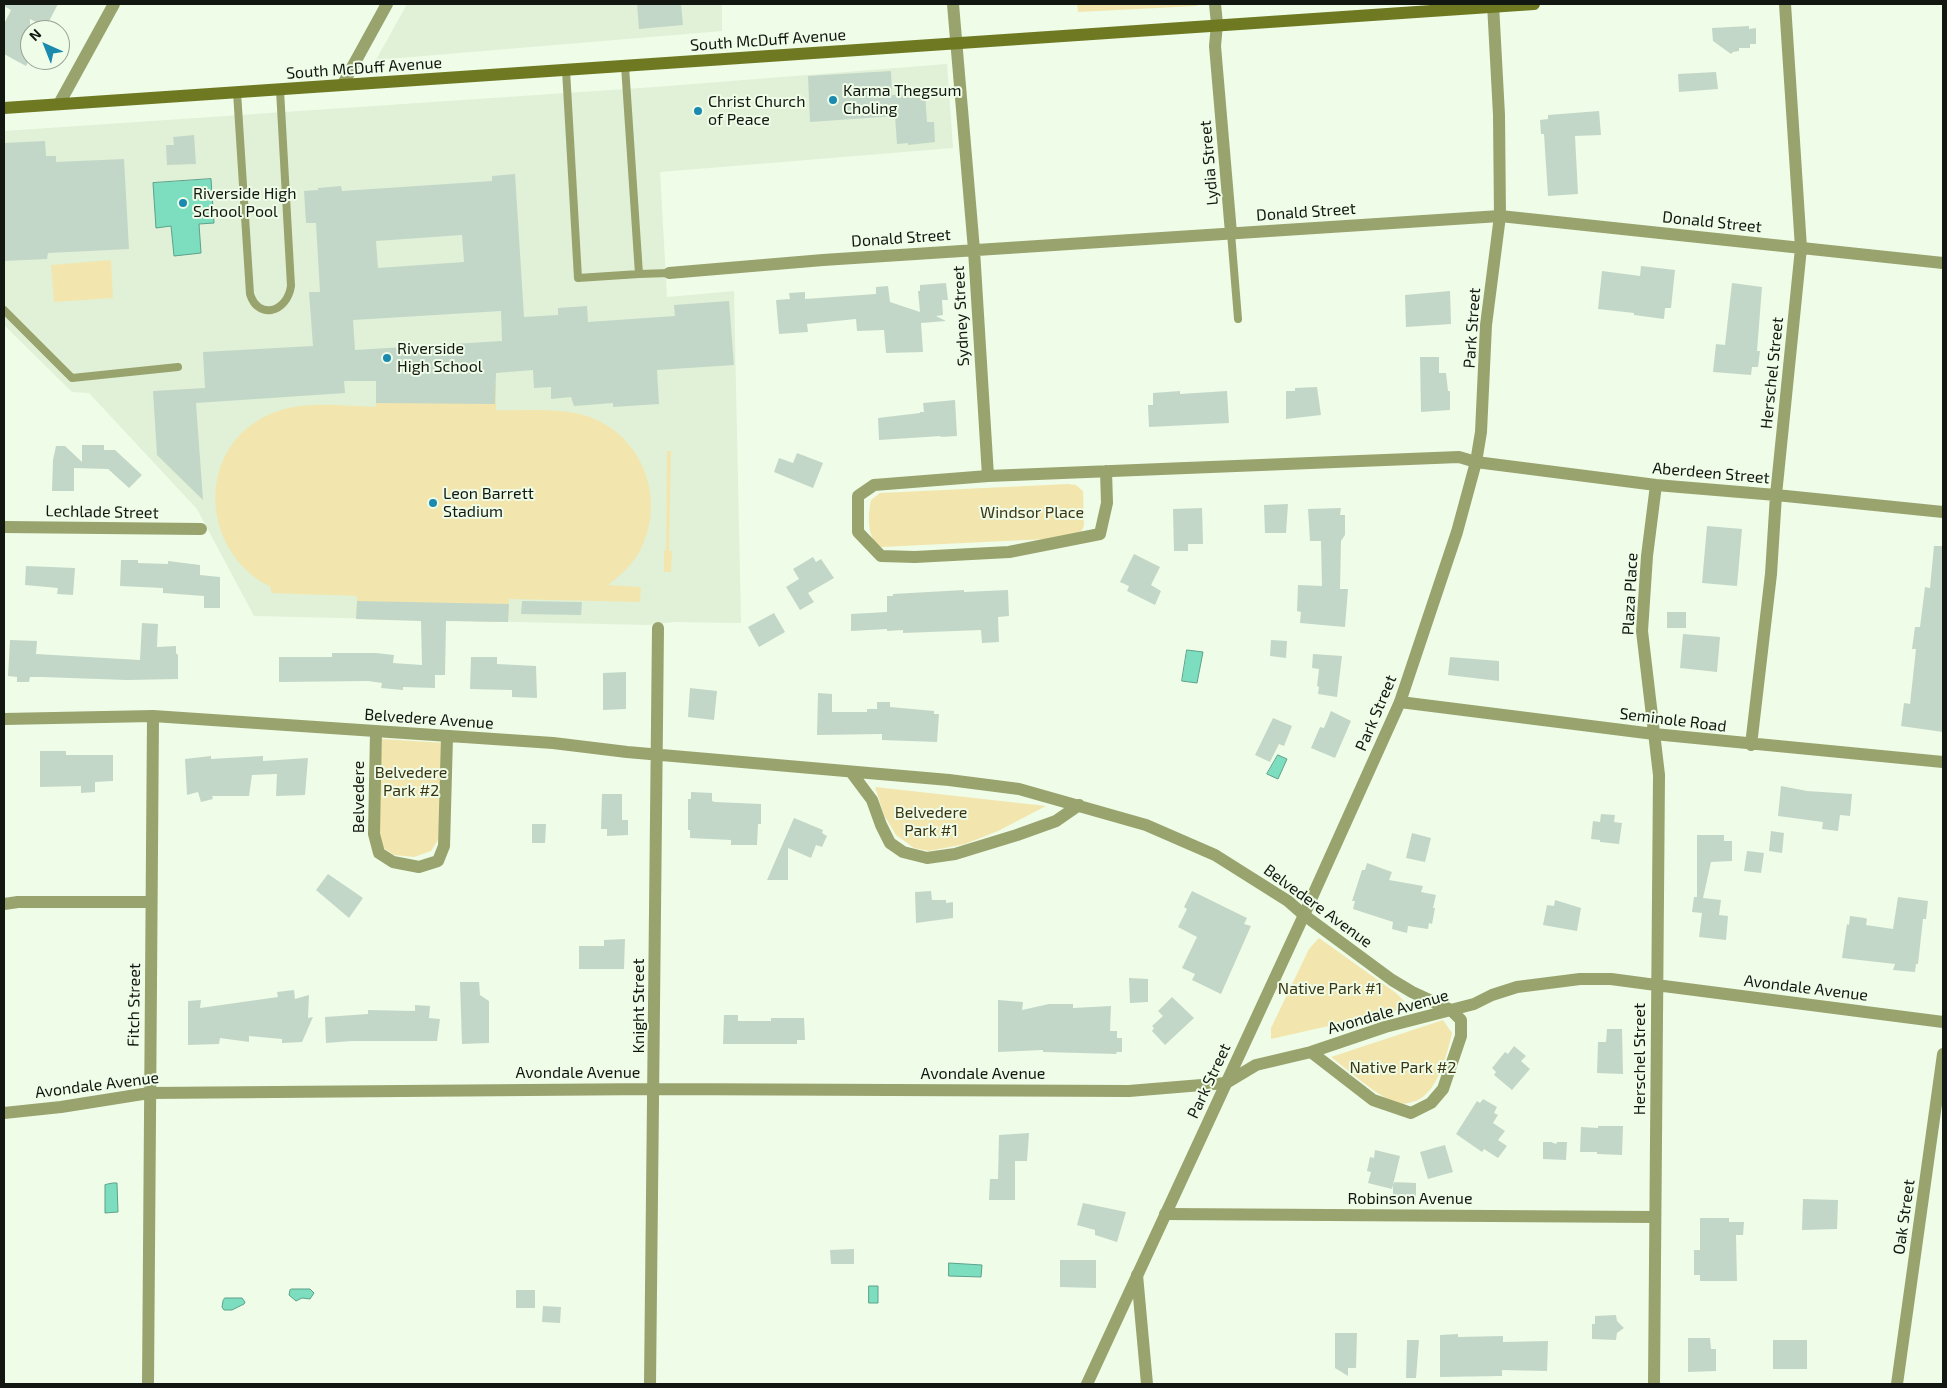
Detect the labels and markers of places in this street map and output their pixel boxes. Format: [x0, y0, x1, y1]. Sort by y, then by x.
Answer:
place label: Karma Thegsum Choling [843, 81, 961, 119]
place label: Christ Church of Peace [708, 92, 805, 130]
marker: Karma Thegsum Choling [827, 94, 839, 106]
marker: Christ Church of Peace [692, 105, 704, 117]
place label: Riverside High School Pool [193, 184, 297, 222]
marker: Riverside High School Pool [177, 197, 189, 209]
place label: Riverside High School [397, 339, 482, 377]
marker: Riverside High School [381, 352, 393, 364]
place label: Leon Barrett Stadium [443, 484, 534, 522]
marker: Leon Barrett Stadium [427, 497, 439, 509]

